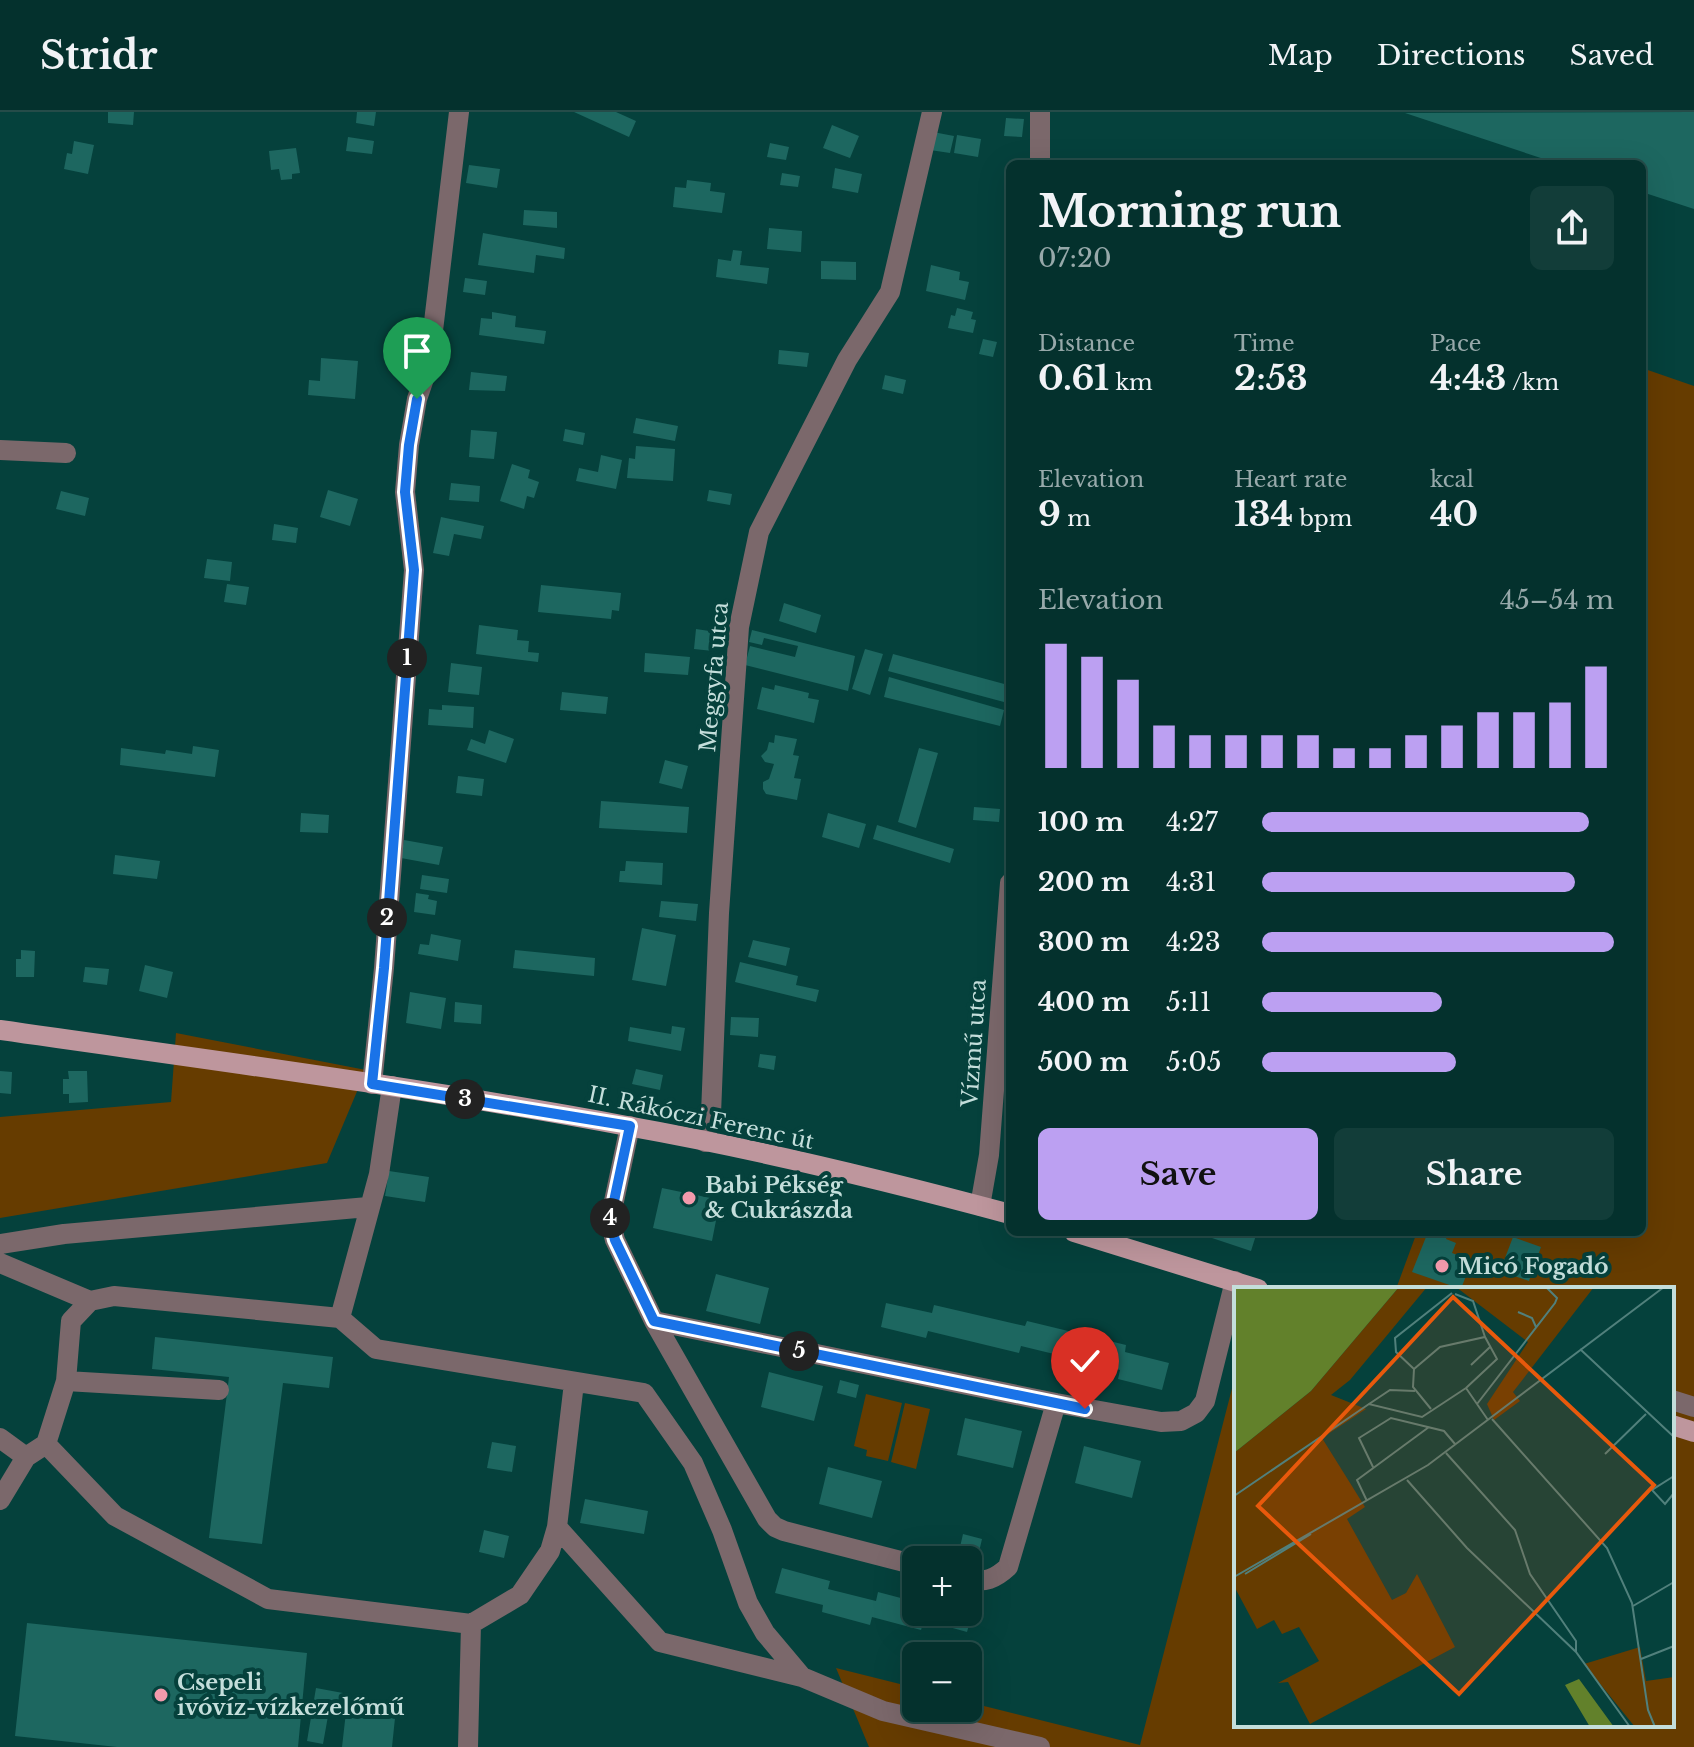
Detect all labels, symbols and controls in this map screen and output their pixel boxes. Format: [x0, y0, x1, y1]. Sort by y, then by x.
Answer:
text: Stridr [40, 32, 157, 79]
text: Map [1268, 38, 1333, 73]
text: Directions [1377, 38, 1526, 73]
text: Saved [1570, 38, 1654, 73]
text: Morning run [1038, 184, 1341, 239]
button: share [1530, 186, 1614, 270]
text: 07:20 [1038, 242, 1112, 274]
pin [383, 317, 451, 399]
icon: arrive [395, 329, 439, 373]
text: Distance [1038, 330, 1135, 357]
text: Time [1234, 330, 1295, 357]
text: Pace [1430, 330, 1481, 357]
text: 0.61 [1038, 357, 1109, 399]
text: 2:53 [1234, 357, 1308, 399]
text: 4:43 [1430, 357, 1506, 399]
text: km [1109, 369, 1153, 396]
text: /km [1506, 369, 1559, 396]
text: Elevation [1038, 466, 1144, 493]
text: Heart rate [1234, 466, 1347, 493]
text: kcal [1430, 466, 1474, 493]
text: 9 [1038, 493, 1061, 535]
text: 134 [1234, 493, 1293, 535]
text: 40 [1430, 493, 1478, 535]
text: m [1061, 505, 1091, 532]
text: bpm [1293, 505, 1352, 532]
text: Elevation [1038, 584, 1164, 616]
text: 45–54 m [1500, 584, 1614, 616]
street label: Meggyfa utca [694, 600, 734, 753]
pin: 1 [387, 638, 427, 678]
text: 1 [402, 644, 412, 671]
text: 100 m [1038, 806, 1124, 838]
text: 4:27 [1166, 806, 1218, 838]
text: 200 m [1038, 866, 1130, 898]
text: 4:31 [1166, 866, 1216, 898]
pin: 2 [367, 898, 407, 938]
text: 2 [380, 904, 394, 931]
text: 300 m [1038, 926, 1130, 958]
text: 4:23 [1166, 926, 1221, 958]
street label: Vízmű utca [956, 977, 992, 1109]
text: 400 m [1038, 986, 1130, 1018]
text: 5:11 [1166, 986, 1211, 1018]
text: 500 m [1038, 1046, 1128, 1078]
text: 5:05 [1166, 1046, 1222, 1078]
pin: 3 [445, 1079, 485, 1119]
street label: II. Rákóczi Ferenc út [585, 1081, 817, 1155]
text: 3 [458, 1085, 472, 1112]
button: Save [1038, 1128, 1318, 1220]
button: Share [1334, 1128, 1614, 1220]
place label: Babi Pékség & Cukrászda [705, 1172, 853, 1224]
marker: Babi Pékség & Cukrászda [680, 1189, 698, 1207]
pin: 4 [590, 1198, 630, 1238]
text: 4 [603, 1204, 617, 1231]
place label: Micó Fogadó [1458, 1253, 1609, 1280]
marker: Micó Fogadó [1433, 1257, 1451, 1275]
inset map [1234, 1287, 1674, 1727]
pin [1051, 1327, 1119, 1409]
pin: 5 [779, 1331, 819, 1371]
text: 5 [792, 1337, 806, 1364]
icon: check [1063, 1339, 1107, 1383]
map controls [902, 1546, 982, 1722]
button: + [902, 1546, 982, 1626]
button: − [902, 1642, 982, 1722]
place label: Csepeli ivóvíz-vízkezelőmű [177, 1669, 405, 1721]
marker: Csepeli ivóvíz-vízkezelőmű [152, 1686, 170, 1704]

